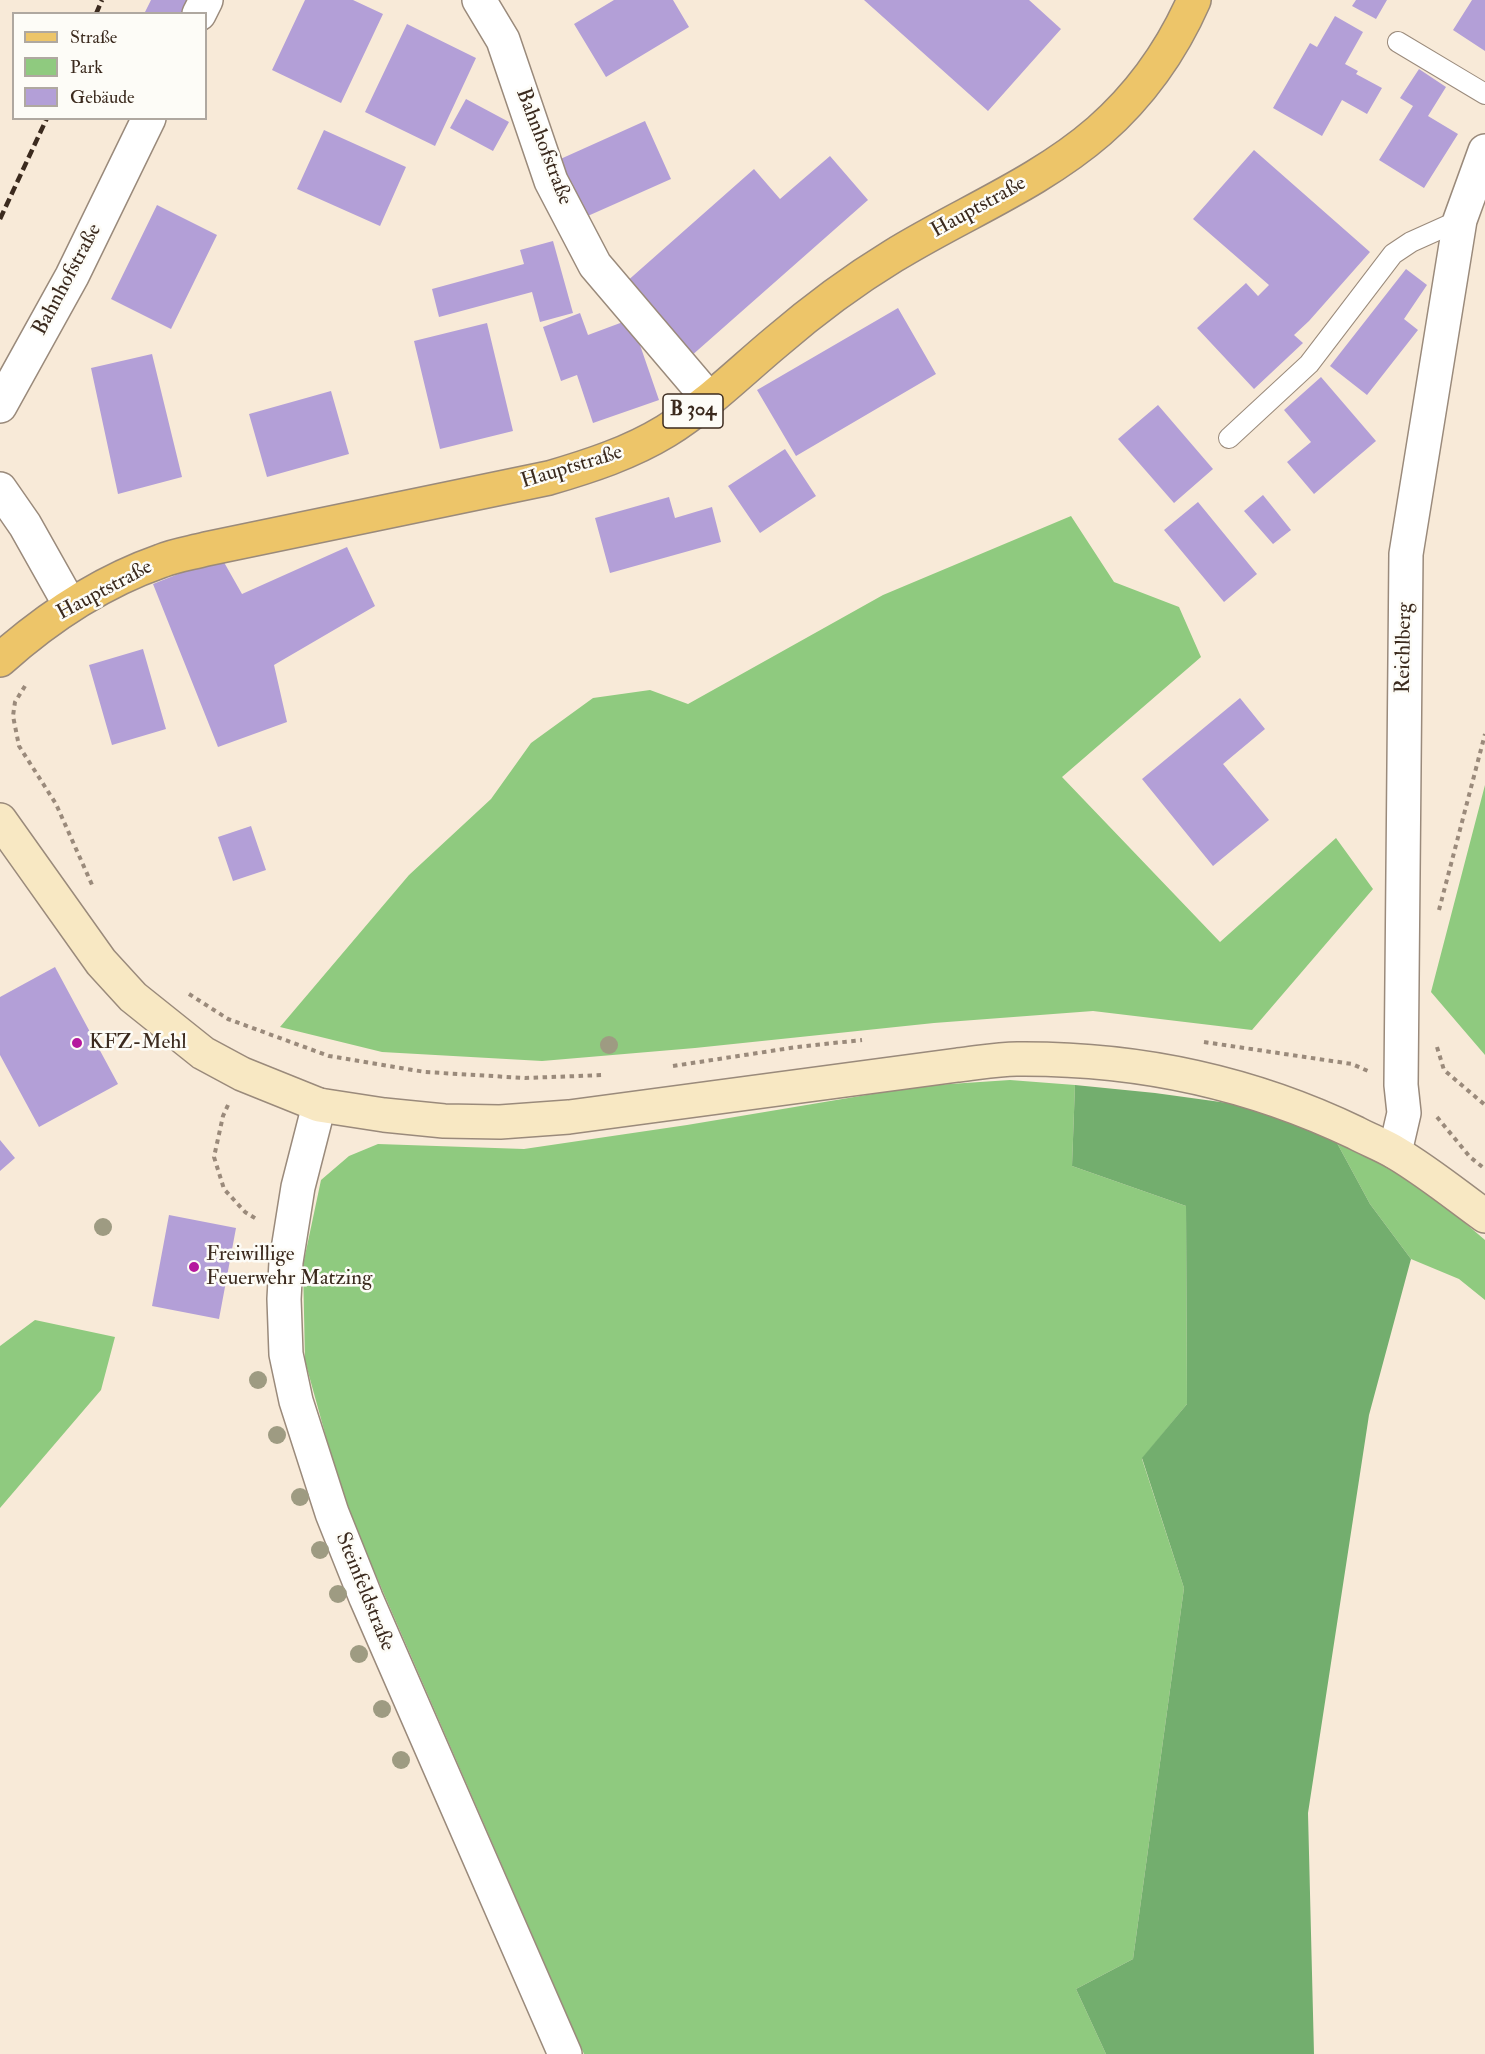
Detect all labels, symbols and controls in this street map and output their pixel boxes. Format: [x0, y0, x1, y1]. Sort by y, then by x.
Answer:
legend [12, 12, 207, 120]
text: Straße [70, 26, 117, 49]
text: Park [70, 56, 103, 79]
street label: Bahnhofstraße [509, 85, 577, 209]
text: Gebäude [70, 86, 135, 109]
street label: Hauptstraße [927, 172, 1031, 244]
street label: Bahnhofstraße [28, 220, 108, 340]
road number: B 304 [663, 394, 723, 428]
street label: Hauptstraße [518, 441, 626, 495]
street label: Hauptstraße [53, 555, 157, 627]
street label: Reichlberg [1392, 602, 1418, 694]
place label: KFZ-Mehl [89, 1030, 187, 1056]
marker: KFZ-Mehl [70, 1036, 84, 1050]
place label: Freiwillige Feuerwehr Matzing [206, 1242, 372, 1292]
marker: Freiwillige Feuerwehr Matzing [187, 1260, 201, 1274]
street label: Steinfeldstraße [329, 1529, 399, 1655]

